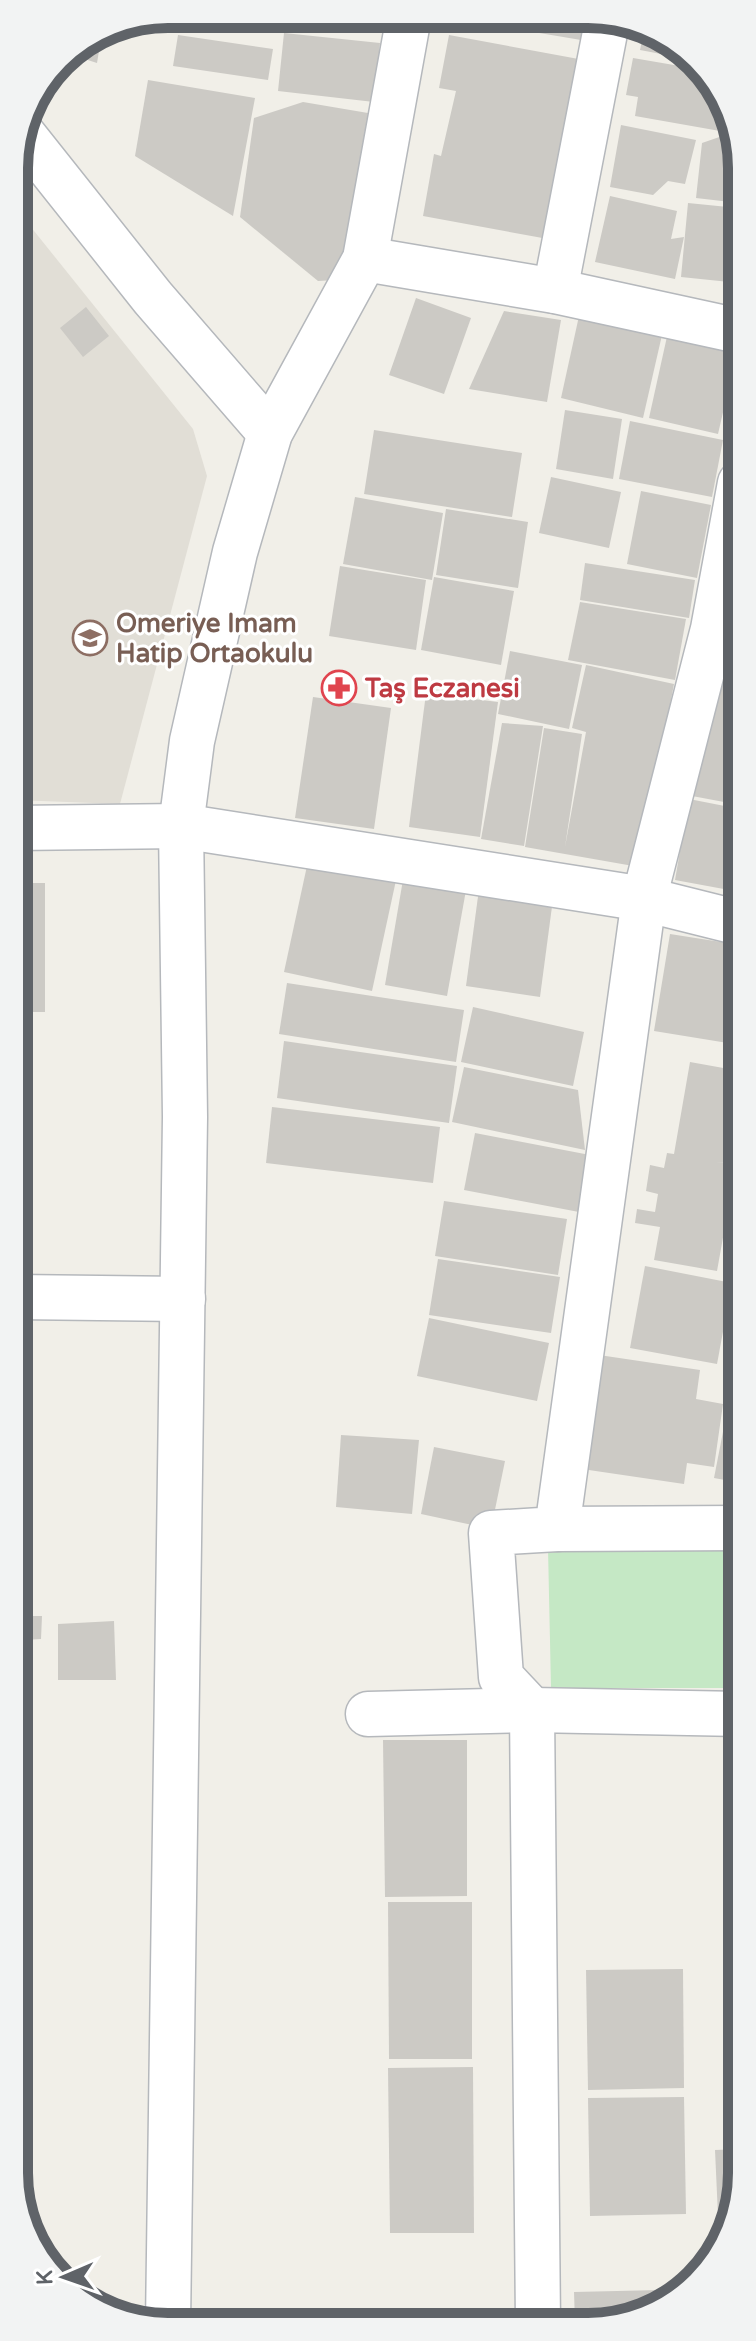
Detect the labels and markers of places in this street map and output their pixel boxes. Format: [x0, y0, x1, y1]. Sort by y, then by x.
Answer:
place label: Omeriye Imam Hatip Ortaokulu [116, 608, 313, 669]
school or university icon: Omeriye Imam Hatip Ortaokulu [71, 619, 109, 657]
pharmacy icon: Taş Eczanesi [320, 669, 358, 707]
place label: Taş Eczanesi [364, 673, 520, 704]

